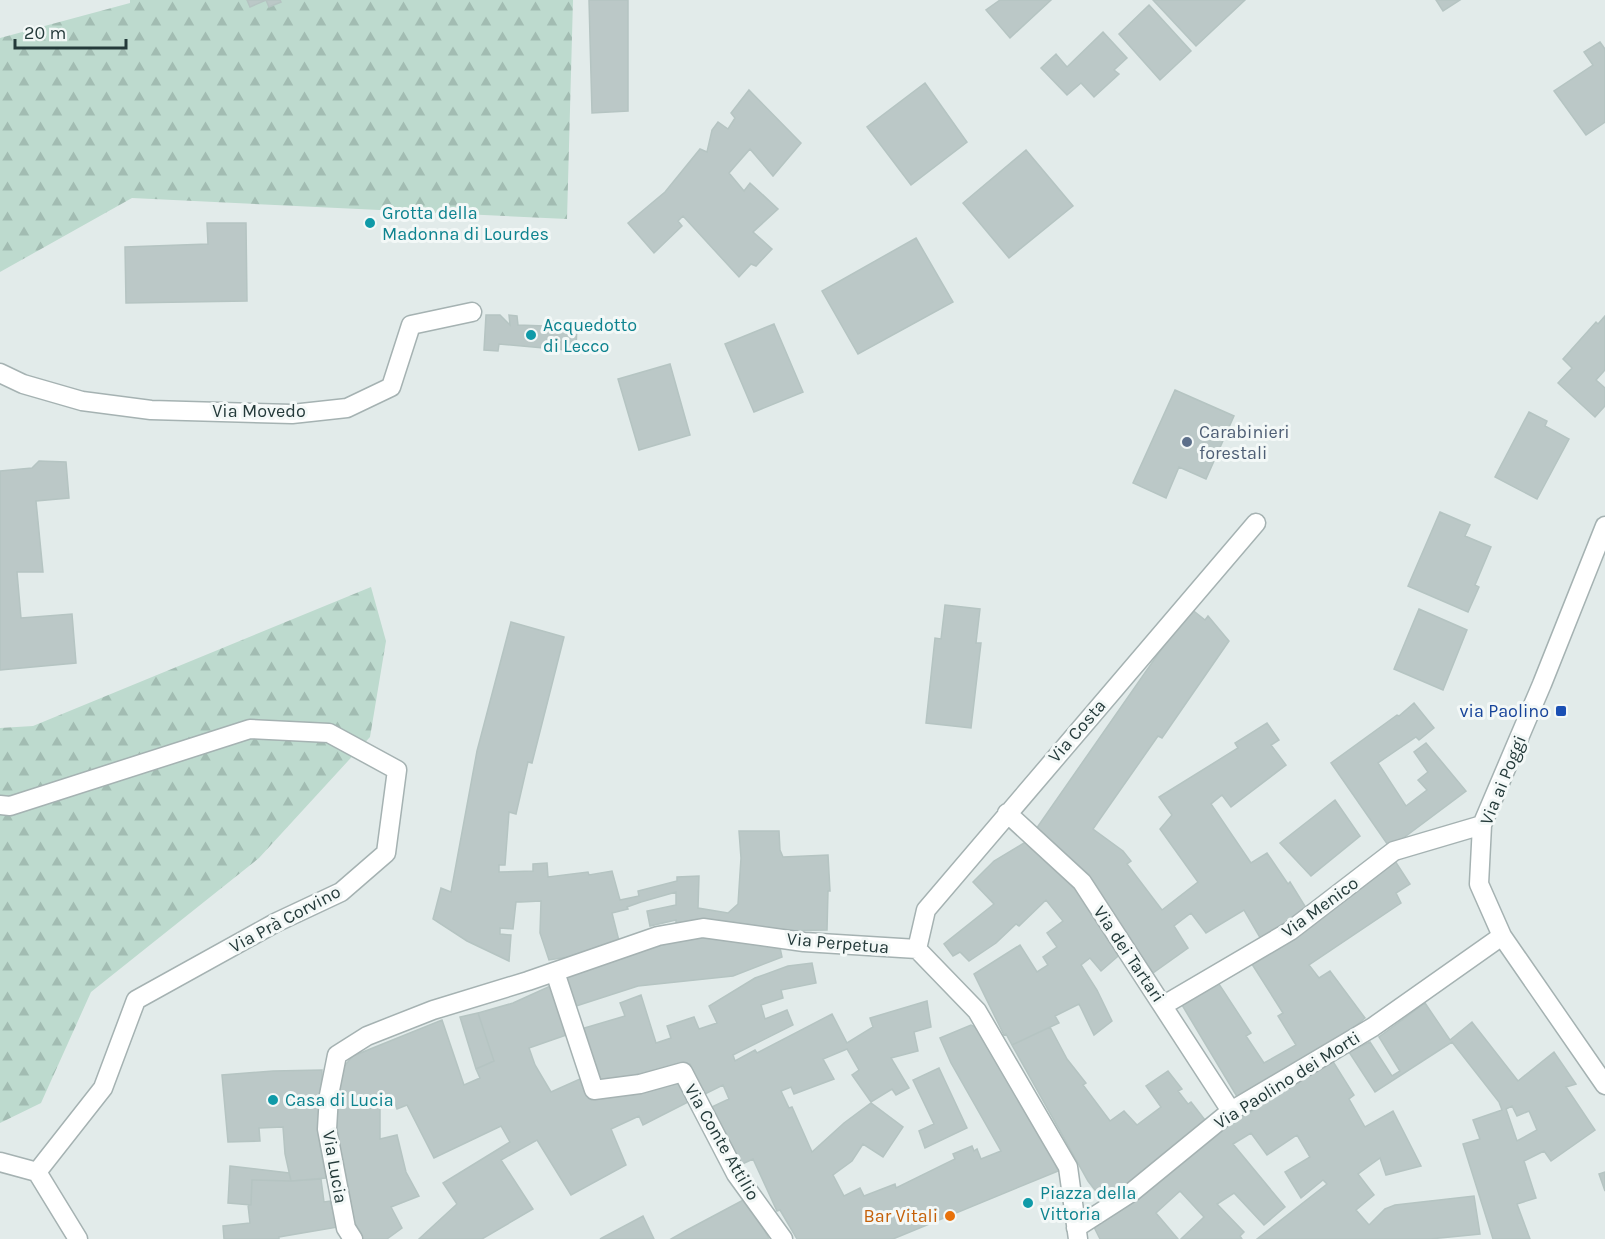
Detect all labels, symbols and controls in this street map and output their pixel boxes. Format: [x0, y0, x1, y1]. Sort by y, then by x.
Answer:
scale bar [15, 12, 126, 50]
text: 20 m [24, 22, 66, 44]
place label: Grotta della Madonna di Lourdes [382, 202, 549, 245]
marker: Grotta della Madonna di Lourdes [363, 216, 377, 230]
place label: Acquedotto di Lecco [543, 314, 637, 357]
marker: Acquedotto di Lecco [524, 328, 538, 342]
street label: Via Movedo [212, 400, 306, 422]
place label: Carabinieri forestali [1199, 421, 1290, 464]
marker: Carabinieri forestali [1180, 435, 1194, 449]
street label: Via Costa [1044, 695, 1110, 767]
place label: via Paolino [1460, 700, 1549, 722]
marker: via Paolino [1554, 704, 1568, 718]
street label: Via ai Poggi [1475, 732, 1531, 828]
street label: Via Menico [1277, 872, 1363, 942]
street label: Via Prà Corvino [226, 880, 344, 958]
street label: Via dei Tartari [1089, 902, 1169, 1006]
street label: Via Perpetua [786, 928, 890, 958]
street label: Via Paolino dei Morti [1210, 1026, 1364, 1134]
street label: Via Conte Attilio [680, 1080, 764, 1204]
place label: Casa di Lucia [285, 1089, 394, 1111]
marker: Casa di Lucia [266, 1093, 280, 1107]
street label: Via Lucia [318, 1129, 352, 1205]
place label: Piazza della Vittoria [1040, 1182, 1136, 1225]
marker: Piazza della Vittoria [1021, 1196, 1035, 1210]
place label: Bar Vitali [864, 1205, 938, 1227]
marker: Bar Vitali [943, 1209, 957, 1223]

